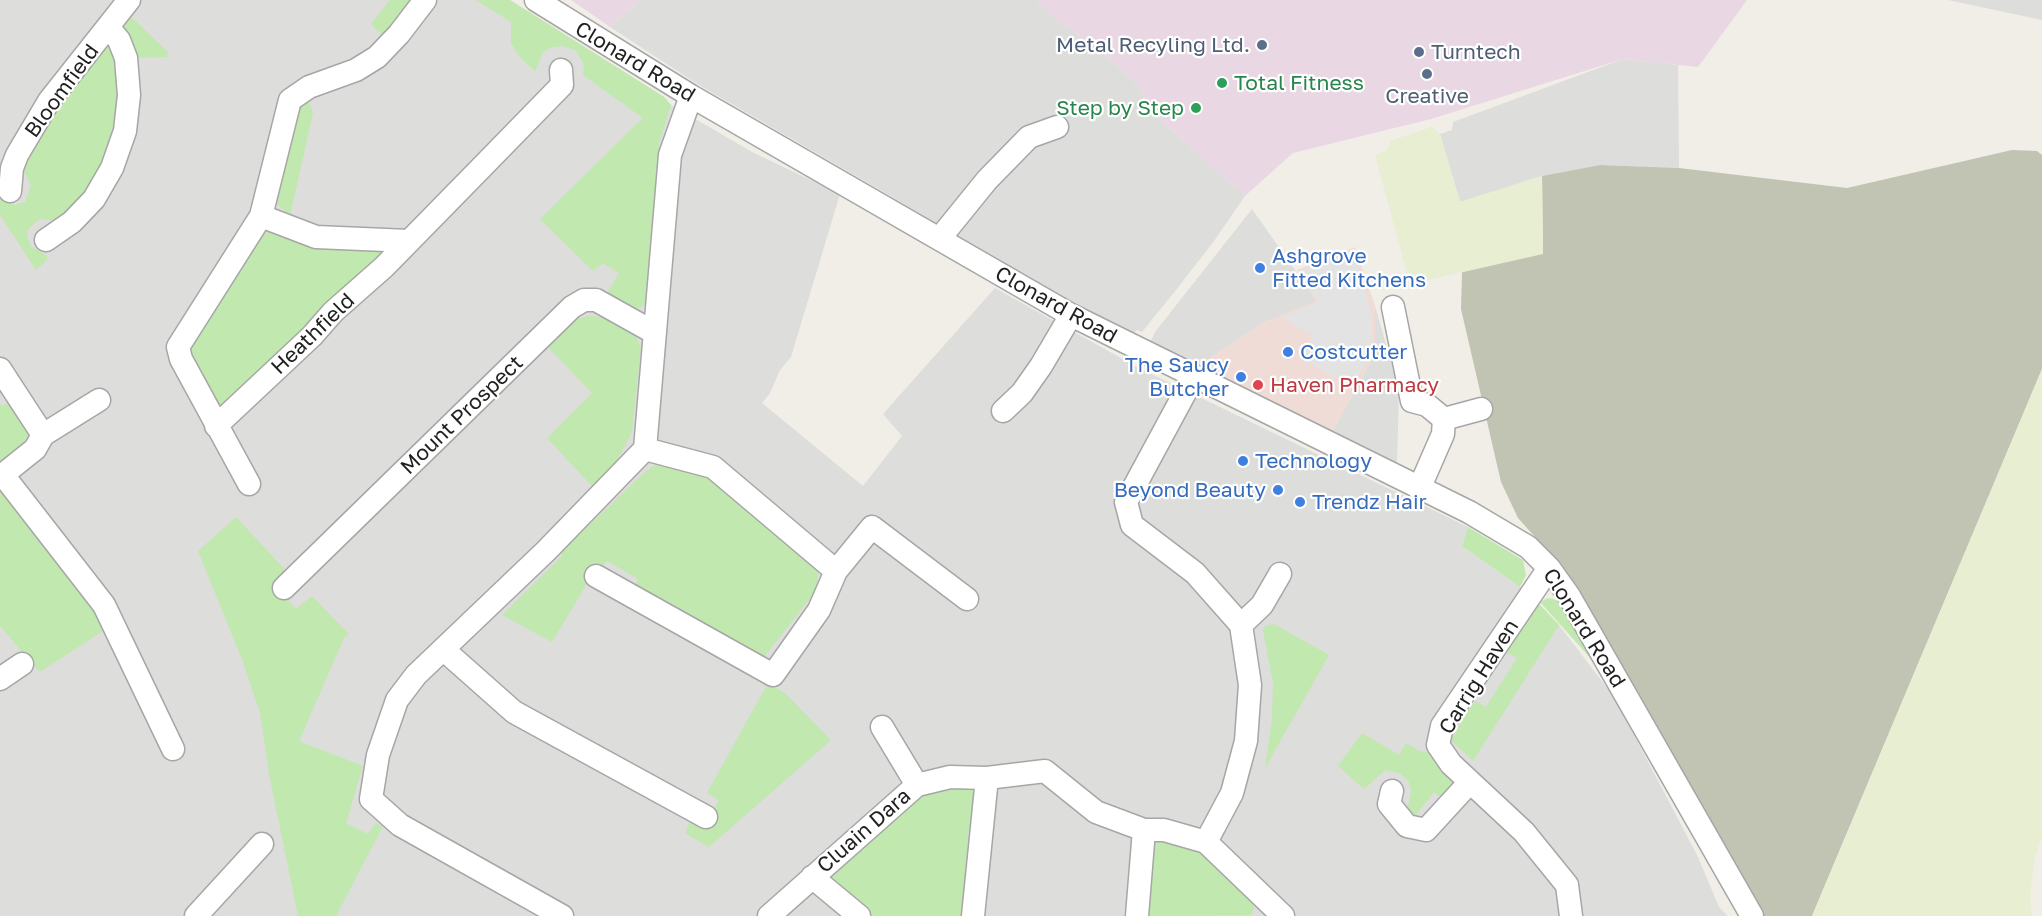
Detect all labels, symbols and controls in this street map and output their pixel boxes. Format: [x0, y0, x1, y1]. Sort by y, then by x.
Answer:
street label: Clonard Road [570, 16, 700, 108]
place label: Metal Recyling Ltd. [1056, 32, 1250, 58]
marker: Metal Recyling Ltd. [1255, 38, 1269, 52]
street label: Bloomfield [20, 39, 104, 143]
place label: Turntech [1431, 39, 1521, 65]
marker: Turntech [1412, 45, 1426, 59]
marker: Creative [1420, 67, 1434, 81]
place label: Total Fitness [1234, 70, 1364, 96]
marker: Total Fitness [1215, 76, 1229, 90]
place label: Creative [1385, 83, 1469, 109]
place label: Step by Step [1056, 95, 1184, 121]
marker: Step by Step [1189, 101, 1203, 115]
place label: Ashgrove Fitted Kitchens [1272, 243, 1426, 293]
street label: Clonard Road [991, 261, 1121, 349]
marker: Ashgrove Fitted Kitchens [1253, 261, 1267, 275]
street label: Heathfield [266, 288, 360, 380]
place label: Costcutter [1300, 339, 1408, 365]
marker: Costcutter [1281, 345, 1295, 359]
street label: Mount Prospect [396, 350, 528, 480]
place label: The Saucy Butcher [1125, 352, 1229, 402]
marker: The Saucy Butcher [1234, 370, 1248, 384]
place label: Haven Pharmacy [1270, 372, 1439, 398]
marker: Haven Pharmacy [1251, 378, 1265, 392]
place label: Technology [1255, 448, 1372, 474]
marker: Technology [1236, 454, 1250, 468]
place label: Beyond Beauty [1114, 477, 1266, 503]
marker: Beyond Beauty [1271, 483, 1285, 497]
place label: Trendz Hair [1312, 489, 1427, 515]
marker: Trendz Hair [1293, 495, 1307, 509]
street label: Clonard Road [1537, 564, 1631, 692]
street label: Carrig Haven [1434, 615, 1524, 739]
street label: Cluain Dara [812, 784, 916, 878]

